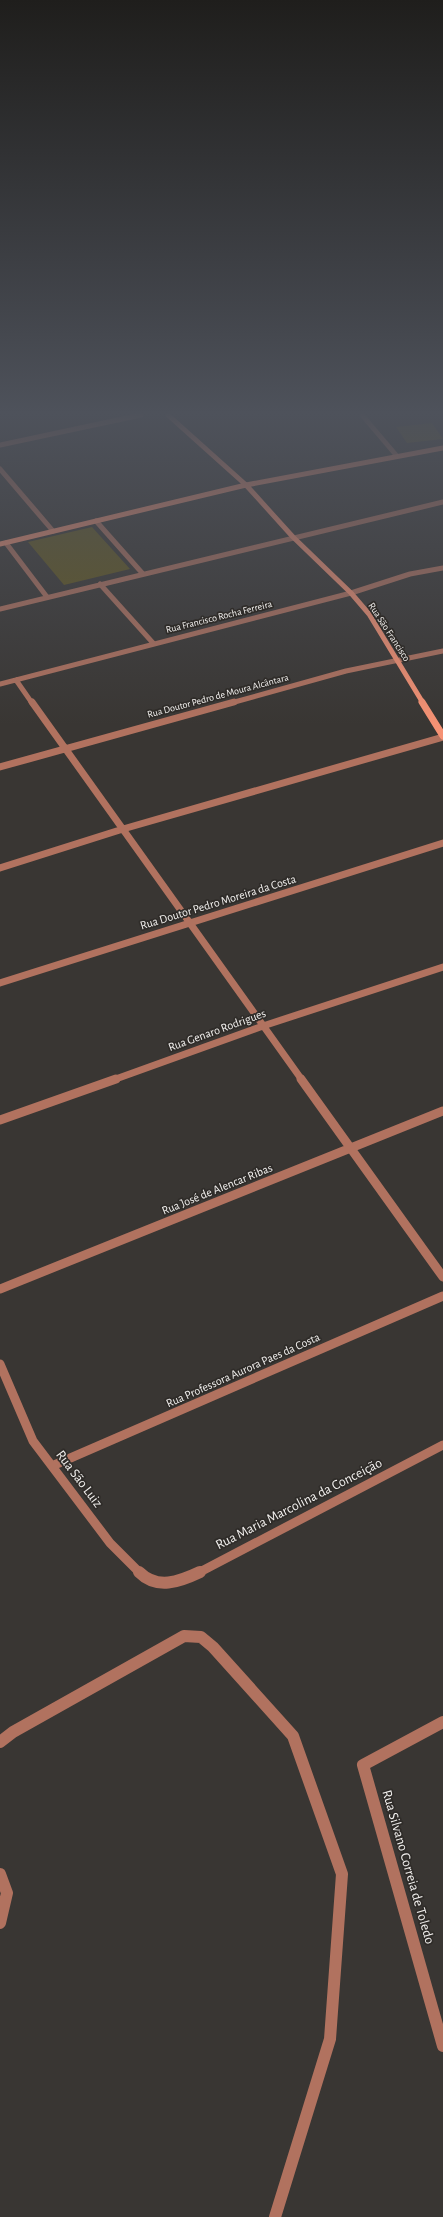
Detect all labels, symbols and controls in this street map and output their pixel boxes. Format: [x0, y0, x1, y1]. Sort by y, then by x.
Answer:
street label: Rua Francisco Rocha Ferreira [165, 599, 274, 635]
street label: Rua São Francisco [366, 601, 412, 663]
street label: Rua Doutor Pedro de Moura Alcântara [146, 672, 290, 720]
street label: Rua Doutor Pedro Moreira da Costa [139, 872, 298, 931]
street label: Rua Genaro Rodrigues [167, 1007, 267, 1053]
street label: Rua José de Alencar Ribas [160, 1161, 274, 1217]
street label: Rua Professora Aurora Paes da Costa [164, 1330, 322, 1409]
street label: Rua São Luiz [53, 1448, 105, 1510]
street label: Rua Maria Marcolina da Conceição [213, 1456, 385, 1552]
street label: Rua Silvano Correia de Toledo [379, 1788, 437, 1946]

